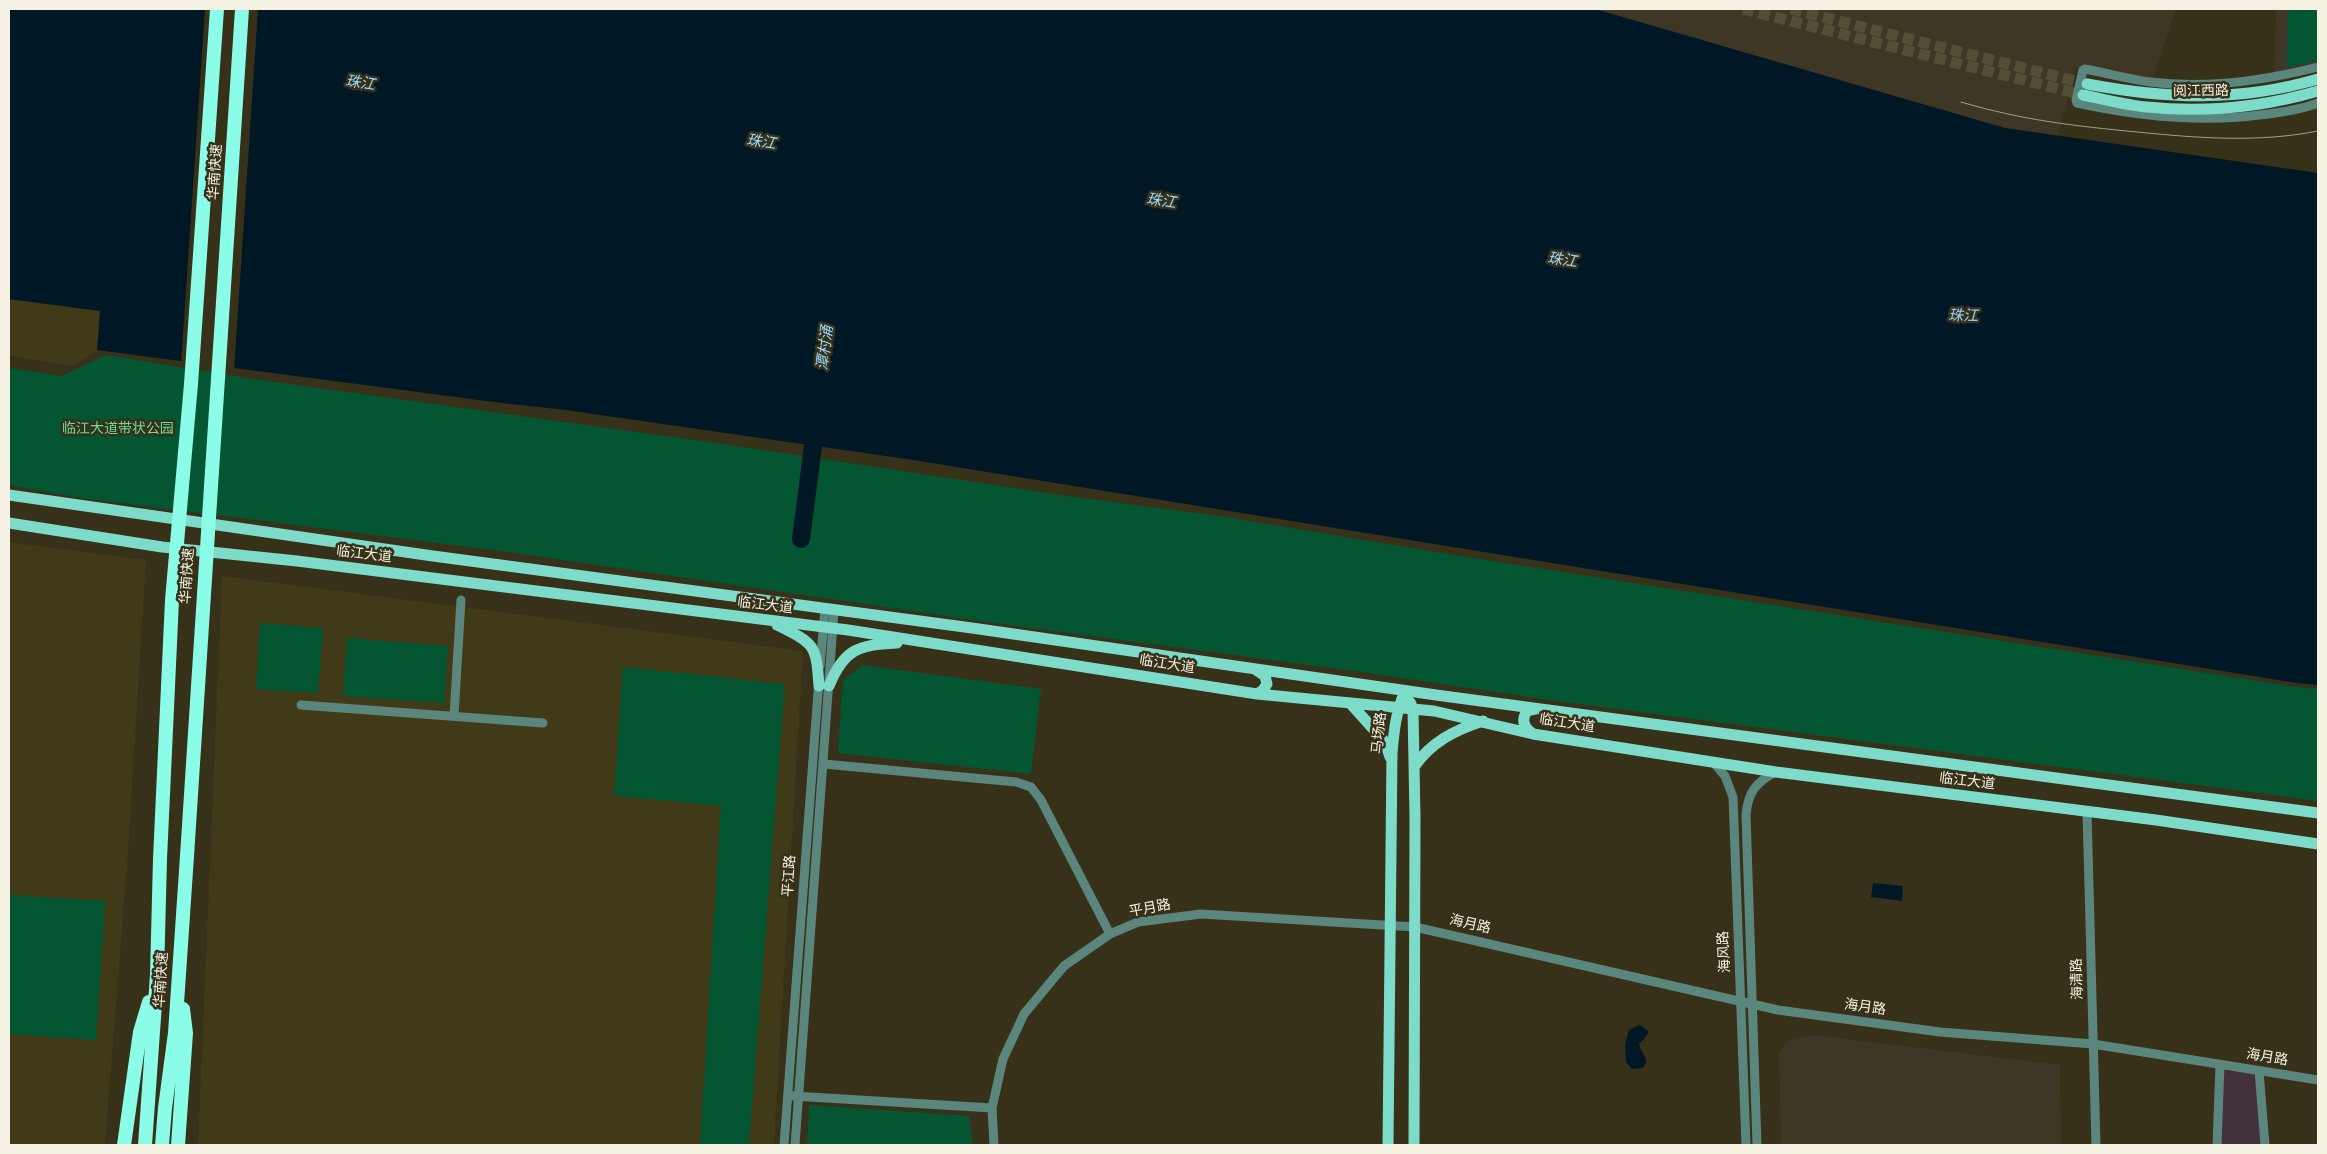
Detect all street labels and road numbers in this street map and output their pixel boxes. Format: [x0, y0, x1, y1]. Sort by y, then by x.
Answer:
street label: 阅江西路 [2173, 83, 2229, 101]
street label: 华南快速 [206, 143, 226, 201]
street label: 临江大道 [335, 543, 393, 567]
street label: 华南快速 [178, 547, 198, 605]
street label: 临江大道 [736, 594, 794, 618]
street label: 临江大道 [1138, 652, 1196, 678]
street label: 马场路 [1369, 711, 1391, 755]
street label: 临江大道 [1538, 711, 1596, 737]
street label: 临江大道 [1938, 770, 1996, 794]
street label: 平江路 [780, 854, 800, 898]
street label: 平月路 [1128, 897, 1172, 921]
street label: 海月路 [1448, 912, 1492, 938]
street label: 海风路 [1716, 931, 1734, 973]
street label: 华南快速 [152, 951, 172, 1009]
street label: 海清路 [2069, 958, 2087, 1000]
street label: 海月路 [1843, 997, 1887, 1019]
street label: 海月路 [2245, 1046, 2289, 1070]

